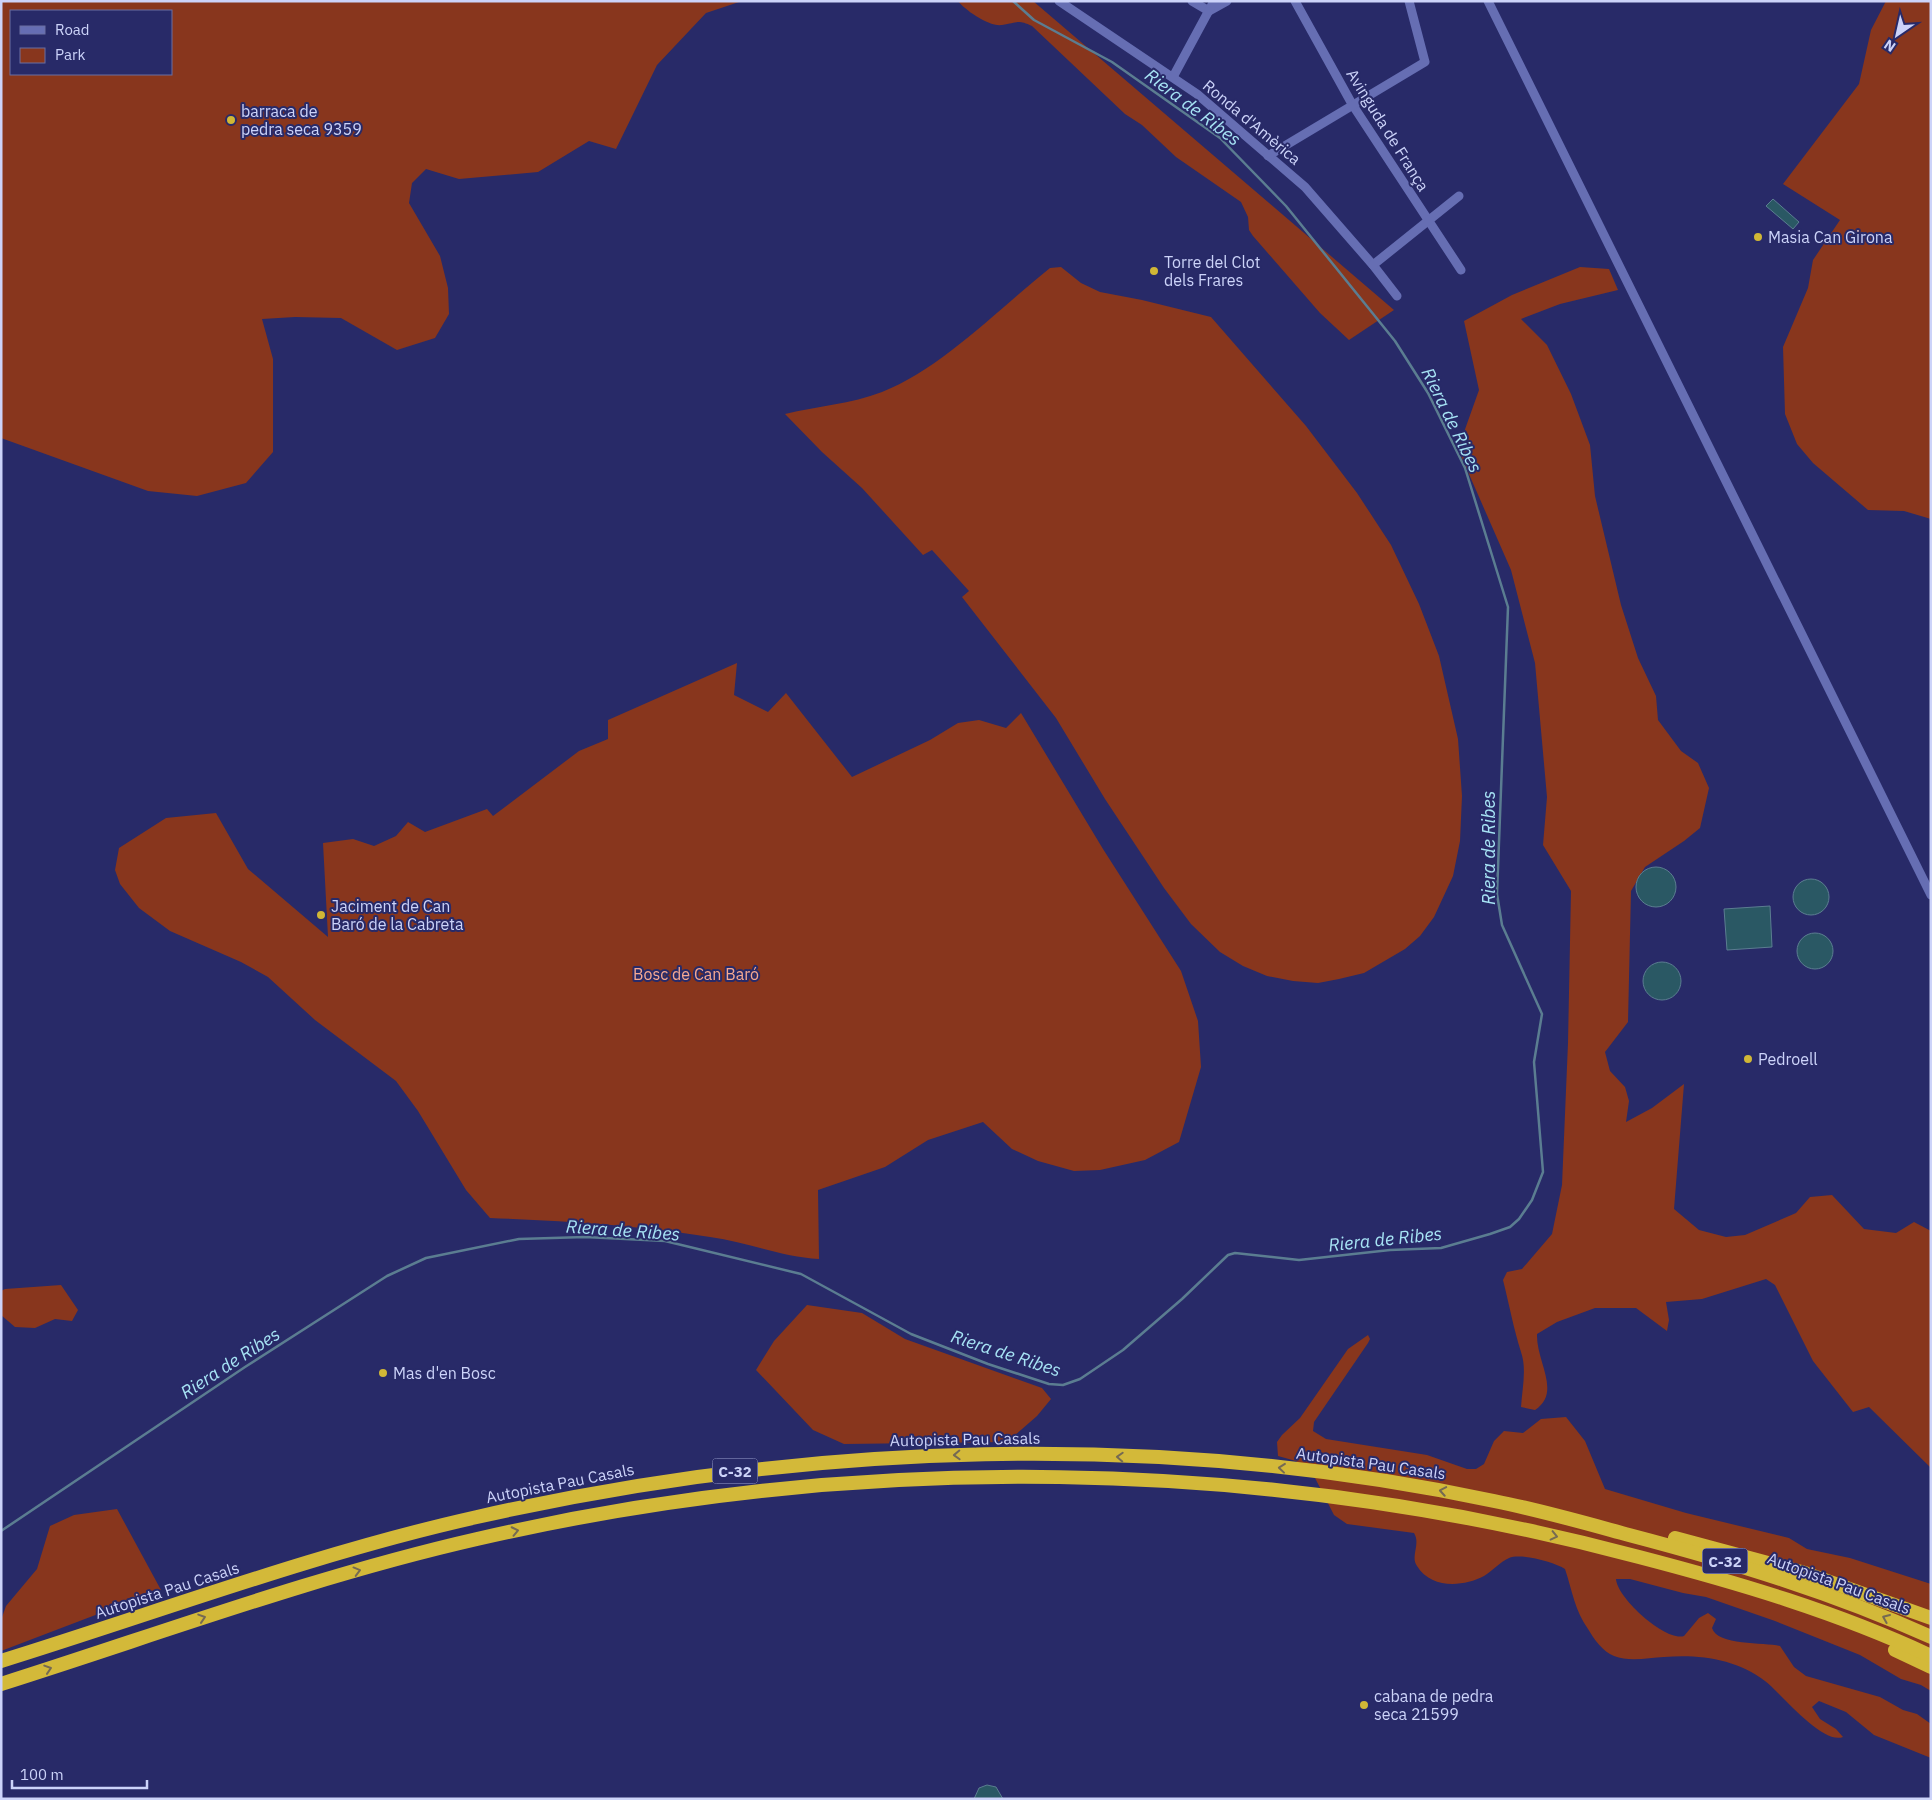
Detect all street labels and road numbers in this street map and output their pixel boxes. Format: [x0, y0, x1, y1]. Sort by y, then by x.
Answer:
street label: Avinguda de França [1342, 65, 1434, 195]
street label: Ronda d'Amèrica [1199, 75, 1305, 169]
street label: Autopista Pau Casals [890, 1428, 1040, 1450]
street label: Autopista Pau Casals [1295, 1443, 1447, 1483]
road number: C-32 [712, 1458, 758, 1484]
street label: Autopista Pau Casals [484, 1459, 636, 1507]
road number: C-32 [1702, 1548, 1748, 1574]
street label: Autopista Pau Casals [1765, 1548, 1913, 1618]
street label: Autopista Pau Casals [92, 1557, 242, 1623]

